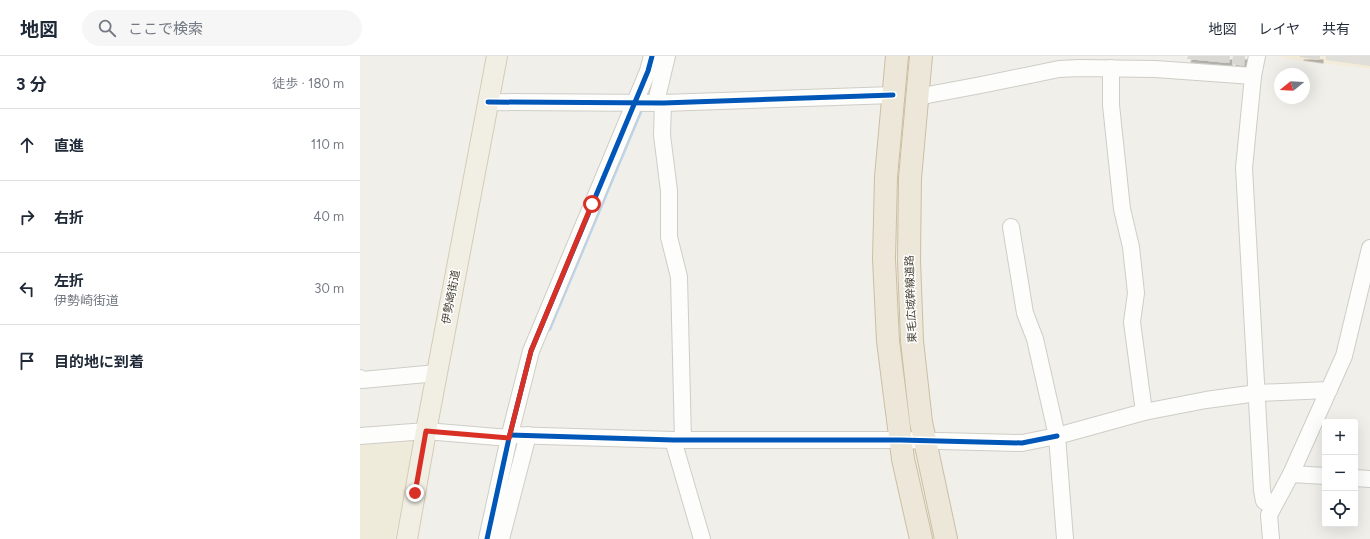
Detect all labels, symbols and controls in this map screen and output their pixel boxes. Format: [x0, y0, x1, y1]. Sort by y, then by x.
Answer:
search box [82, 10, 362, 46]
icon: search [96, 17, 118, 39]
text: 地図 [20, 18, 58, 41]
text: ここで検索 [128, 20, 203, 38]
text: 地図 [1208, 21, 1236, 38]
text: レイヤ [1258, 21, 1300, 38]
text: 共有 [1322, 21, 1350, 38]
north arrow [1274, 68, 1310, 104]
text: 3 分 [16, 74, 47, 94]
text: 徒歩 · 180 m [272, 76, 344, 91]
icon: ahead [16, 134, 38, 156]
text: 直進 [54, 137, 84, 155]
text: 110 m [311, 137, 344, 152]
route start [583, 195, 601, 213]
icon: right [16, 206, 38, 228]
text: 右折 [54, 209, 84, 227]
text: 40 m [313, 209, 344, 224]
street label: 東毛広域幹線道路 [903, 255, 919, 343]
street label: 伊勢崎街道 [439, 269, 463, 325]
text: 左折 [54, 272, 84, 290]
icon: left [16, 278, 38, 300]
text: 30 m [314, 281, 344, 296]
text: 伊勢崎街道 [54, 293, 119, 308]
icon: arrive [16, 350, 38, 372]
text: 目的地に到着 [54, 353, 144, 371]
map controls [1322, 419, 1358, 527]
button: + [1322, 419, 1358, 455]
button: − [1322, 455, 1358, 491]
route end [406, 484, 424, 502]
button: locate [1322, 491, 1358, 527]

